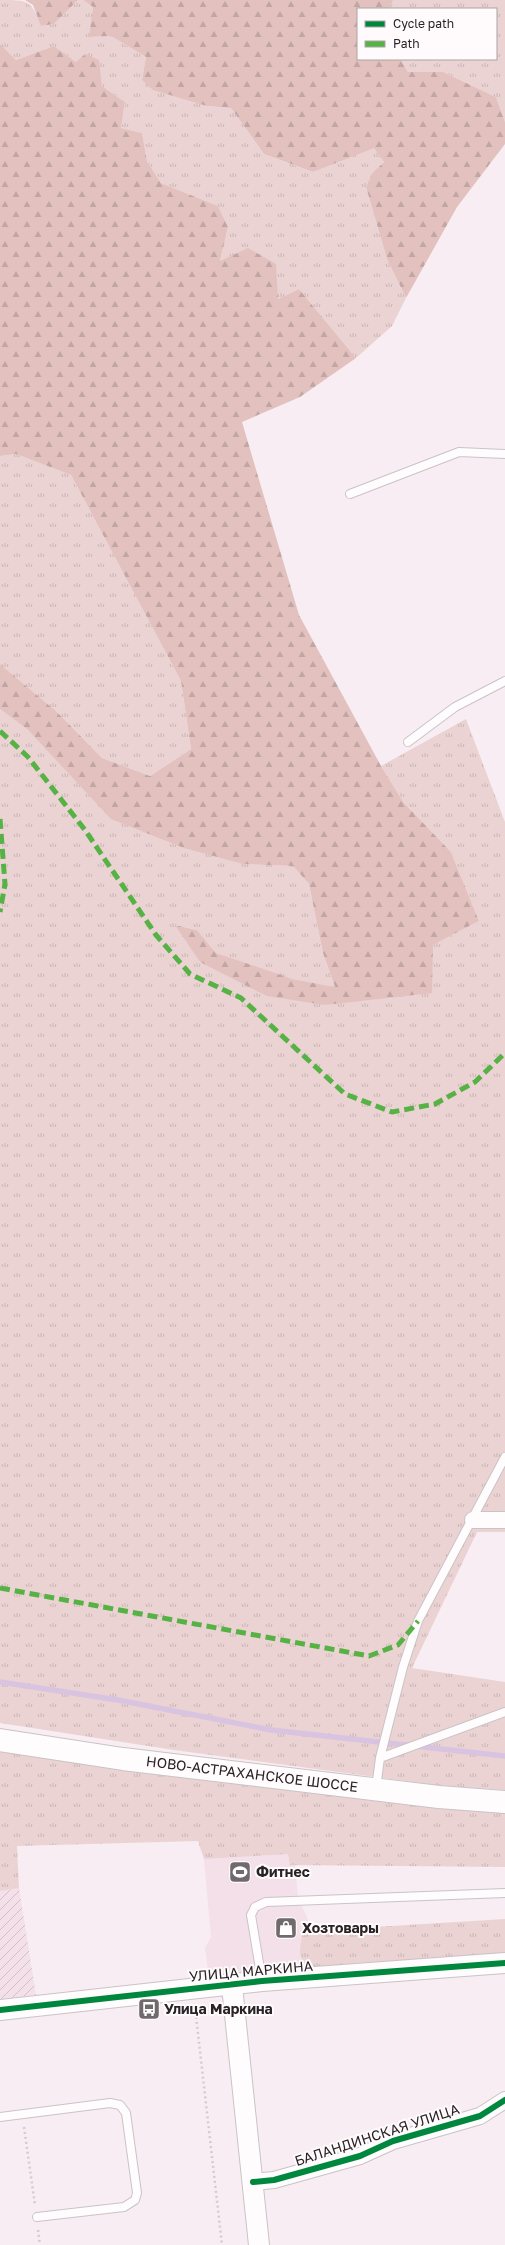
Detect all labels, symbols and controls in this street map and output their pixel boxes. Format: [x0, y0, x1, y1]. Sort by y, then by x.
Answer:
legend [357, 8, 497, 60]
text: Cycle path [393, 16, 454, 31]
text: Path [393, 36, 420, 51]
street label: НОВО-АСТРАХАНСКОЕ ШОССЕ [145, 1752, 359, 1795]
sports icon: Фитнес [227, 1859, 253, 1885]
place label: Фитнес [256, 1863, 310, 1880]
shop icon: Хозтовары [273, 1915, 299, 1941]
place label: Хозтовары [302, 1919, 379, 1936]
street label: УЛИЦА МАРКИНА [188, 1957, 314, 1984]
bus stop icon: Улица Маркина [136, 1996, 162, 2022]
place label: Улица Маркина [164, 2000, 273, 2017]
street label: БАЛАНДИНСКАЯ УЛИЦА [292, 2100, 462, 2169]

